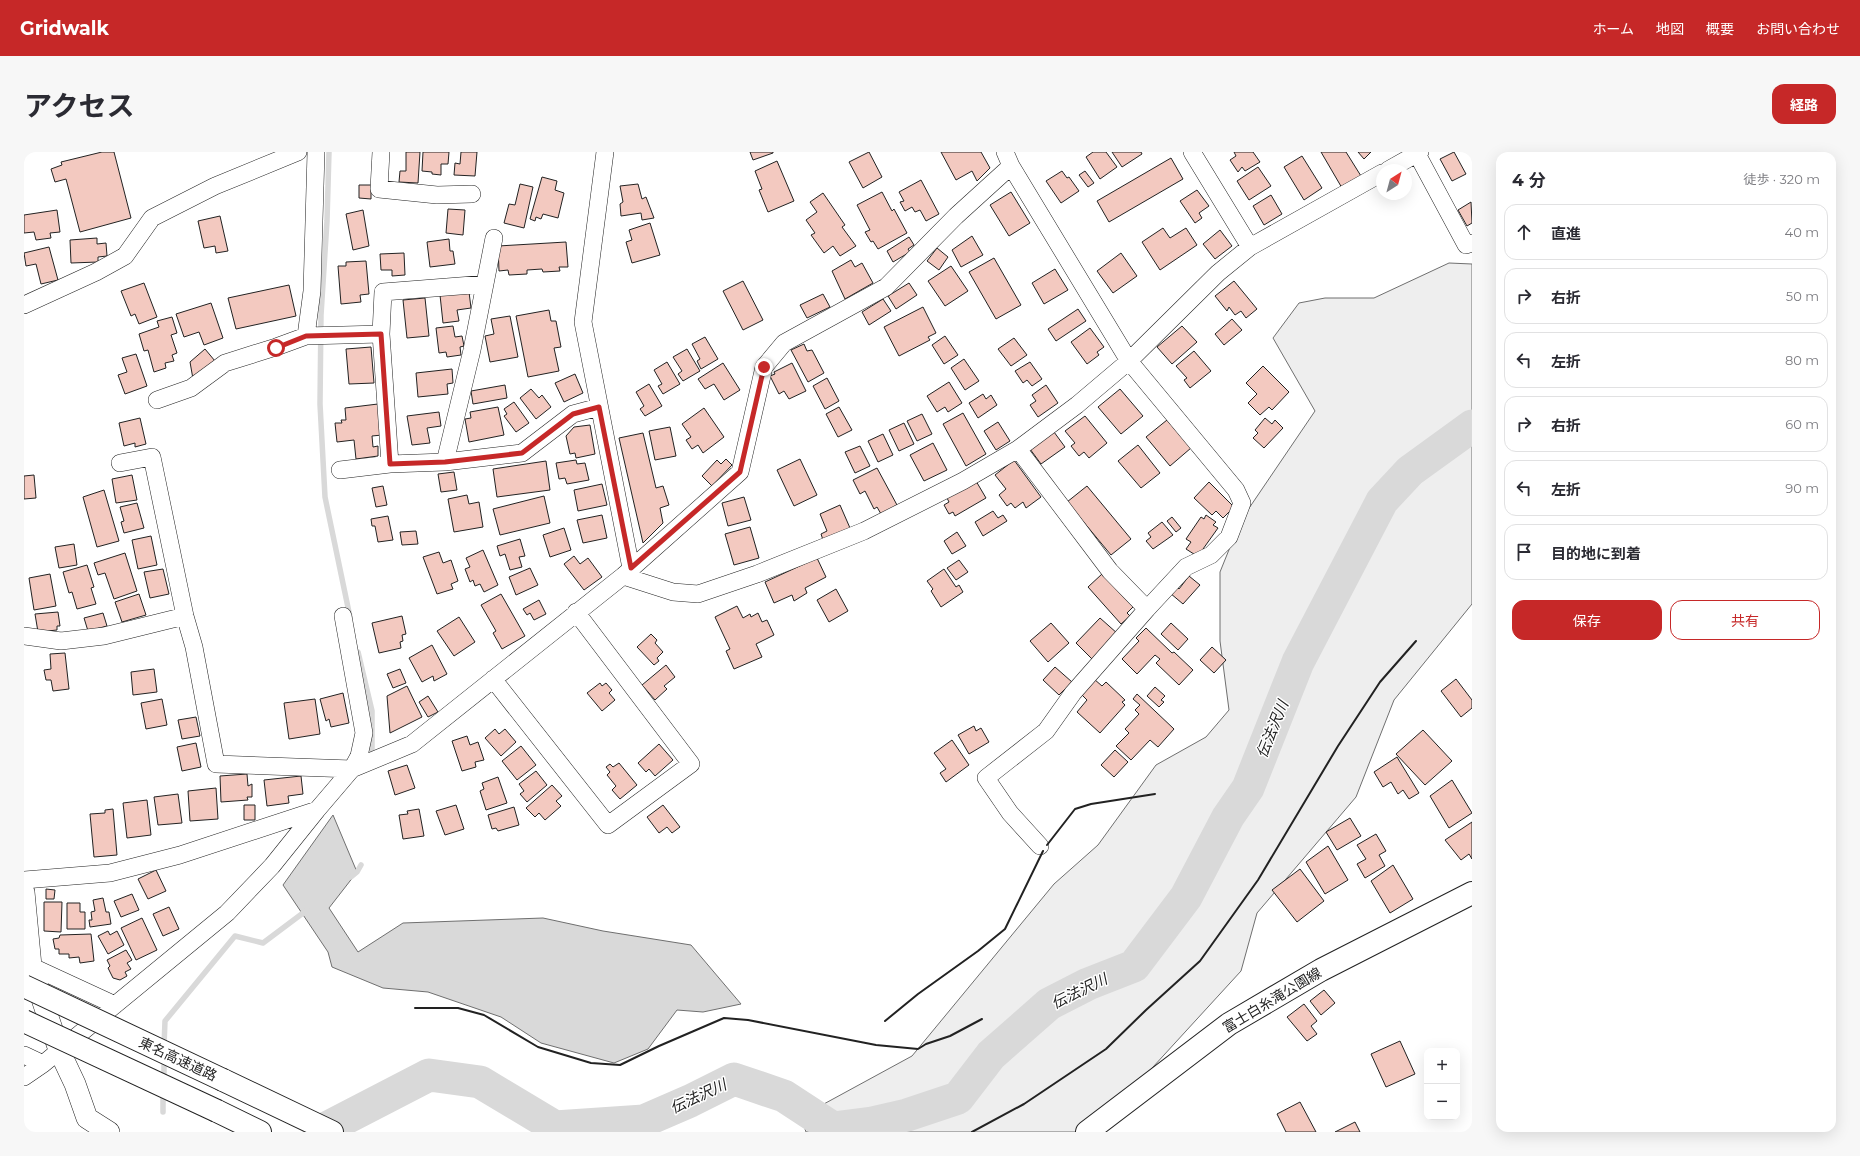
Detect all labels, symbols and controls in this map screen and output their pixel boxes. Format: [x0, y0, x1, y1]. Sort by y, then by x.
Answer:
text: Gridwalk [20, 17, 109, 40]
text: ホーム [1592, 20, 1634, 38]
text: 地図 [1656, 20, 1684, 38]
text: 概要 [1706, 20, 1734, 38]
text: お問い合わせ [1756, 20, 1840, 38]
button: 経路 [1772, 84, 1836, 124]
text: アクセス [24, 89, 135, 123]
north arrow [1376, 164, 1412, 200]
text: 4 分 [1512, 170, 1546, 190]
text: 徒歩 · 320 m [1743, 171, 1820, 187]
icon: ahead [1513, 221, 1535, 243]
text: 直進 [1551, 224, 1581, 243]
text: 40 m [1785, 224, 1819, 240]
icon: right [1513, 285, 1535, 307]
text: 右折 [1551, 288, 1581, 307]
text: 50 m [1786, 288, 1819, 304]
route start [267, 339, 285, 357]
icon: left [1513, 349, 1535, 371]
text: 左折 [1551, 352, 1581, 371]
text: 80 m [1785, 352, 1819, 368]
route end [755, 358, 773, 376]
icon: right [1513, 413, 1535, 435]
text: 右折 [1551, 416, 1581, 435]
text: 60 m [1785, 416, 1819, 432]
icon: left [1513, 477, 1535, 499]
text: 左折 [1551, 480, 1581, 499]
text: 90 m [1785, 480, 1819, 496]
icon: arrive [1513, 541, 1535, 563]
text: 目的地に到着 [1551, 544, 1641, 563]
button: 保存 [1512, 600, 1662, 640]
button: 共有 [1670, 600, 1820, 640]
water label: 伝法沢川 [1252, 696, 1293, 760]
street label: 富士白糸滝公園線 [1219, 963, 1325, 1037]
water label: 伝法沢川 [1048, 968, 1112, 1013]
street label: 東名高速道路 [136, 1033, 220, 1085]
map controls [1424, 1048, 1460, 1120]
button: + [1424, 1048, 1460, 1084]
water label: 伝法沢川 [667, 1074, 731, 1117]
button: − [1424, 1084, 1460, 1120]

